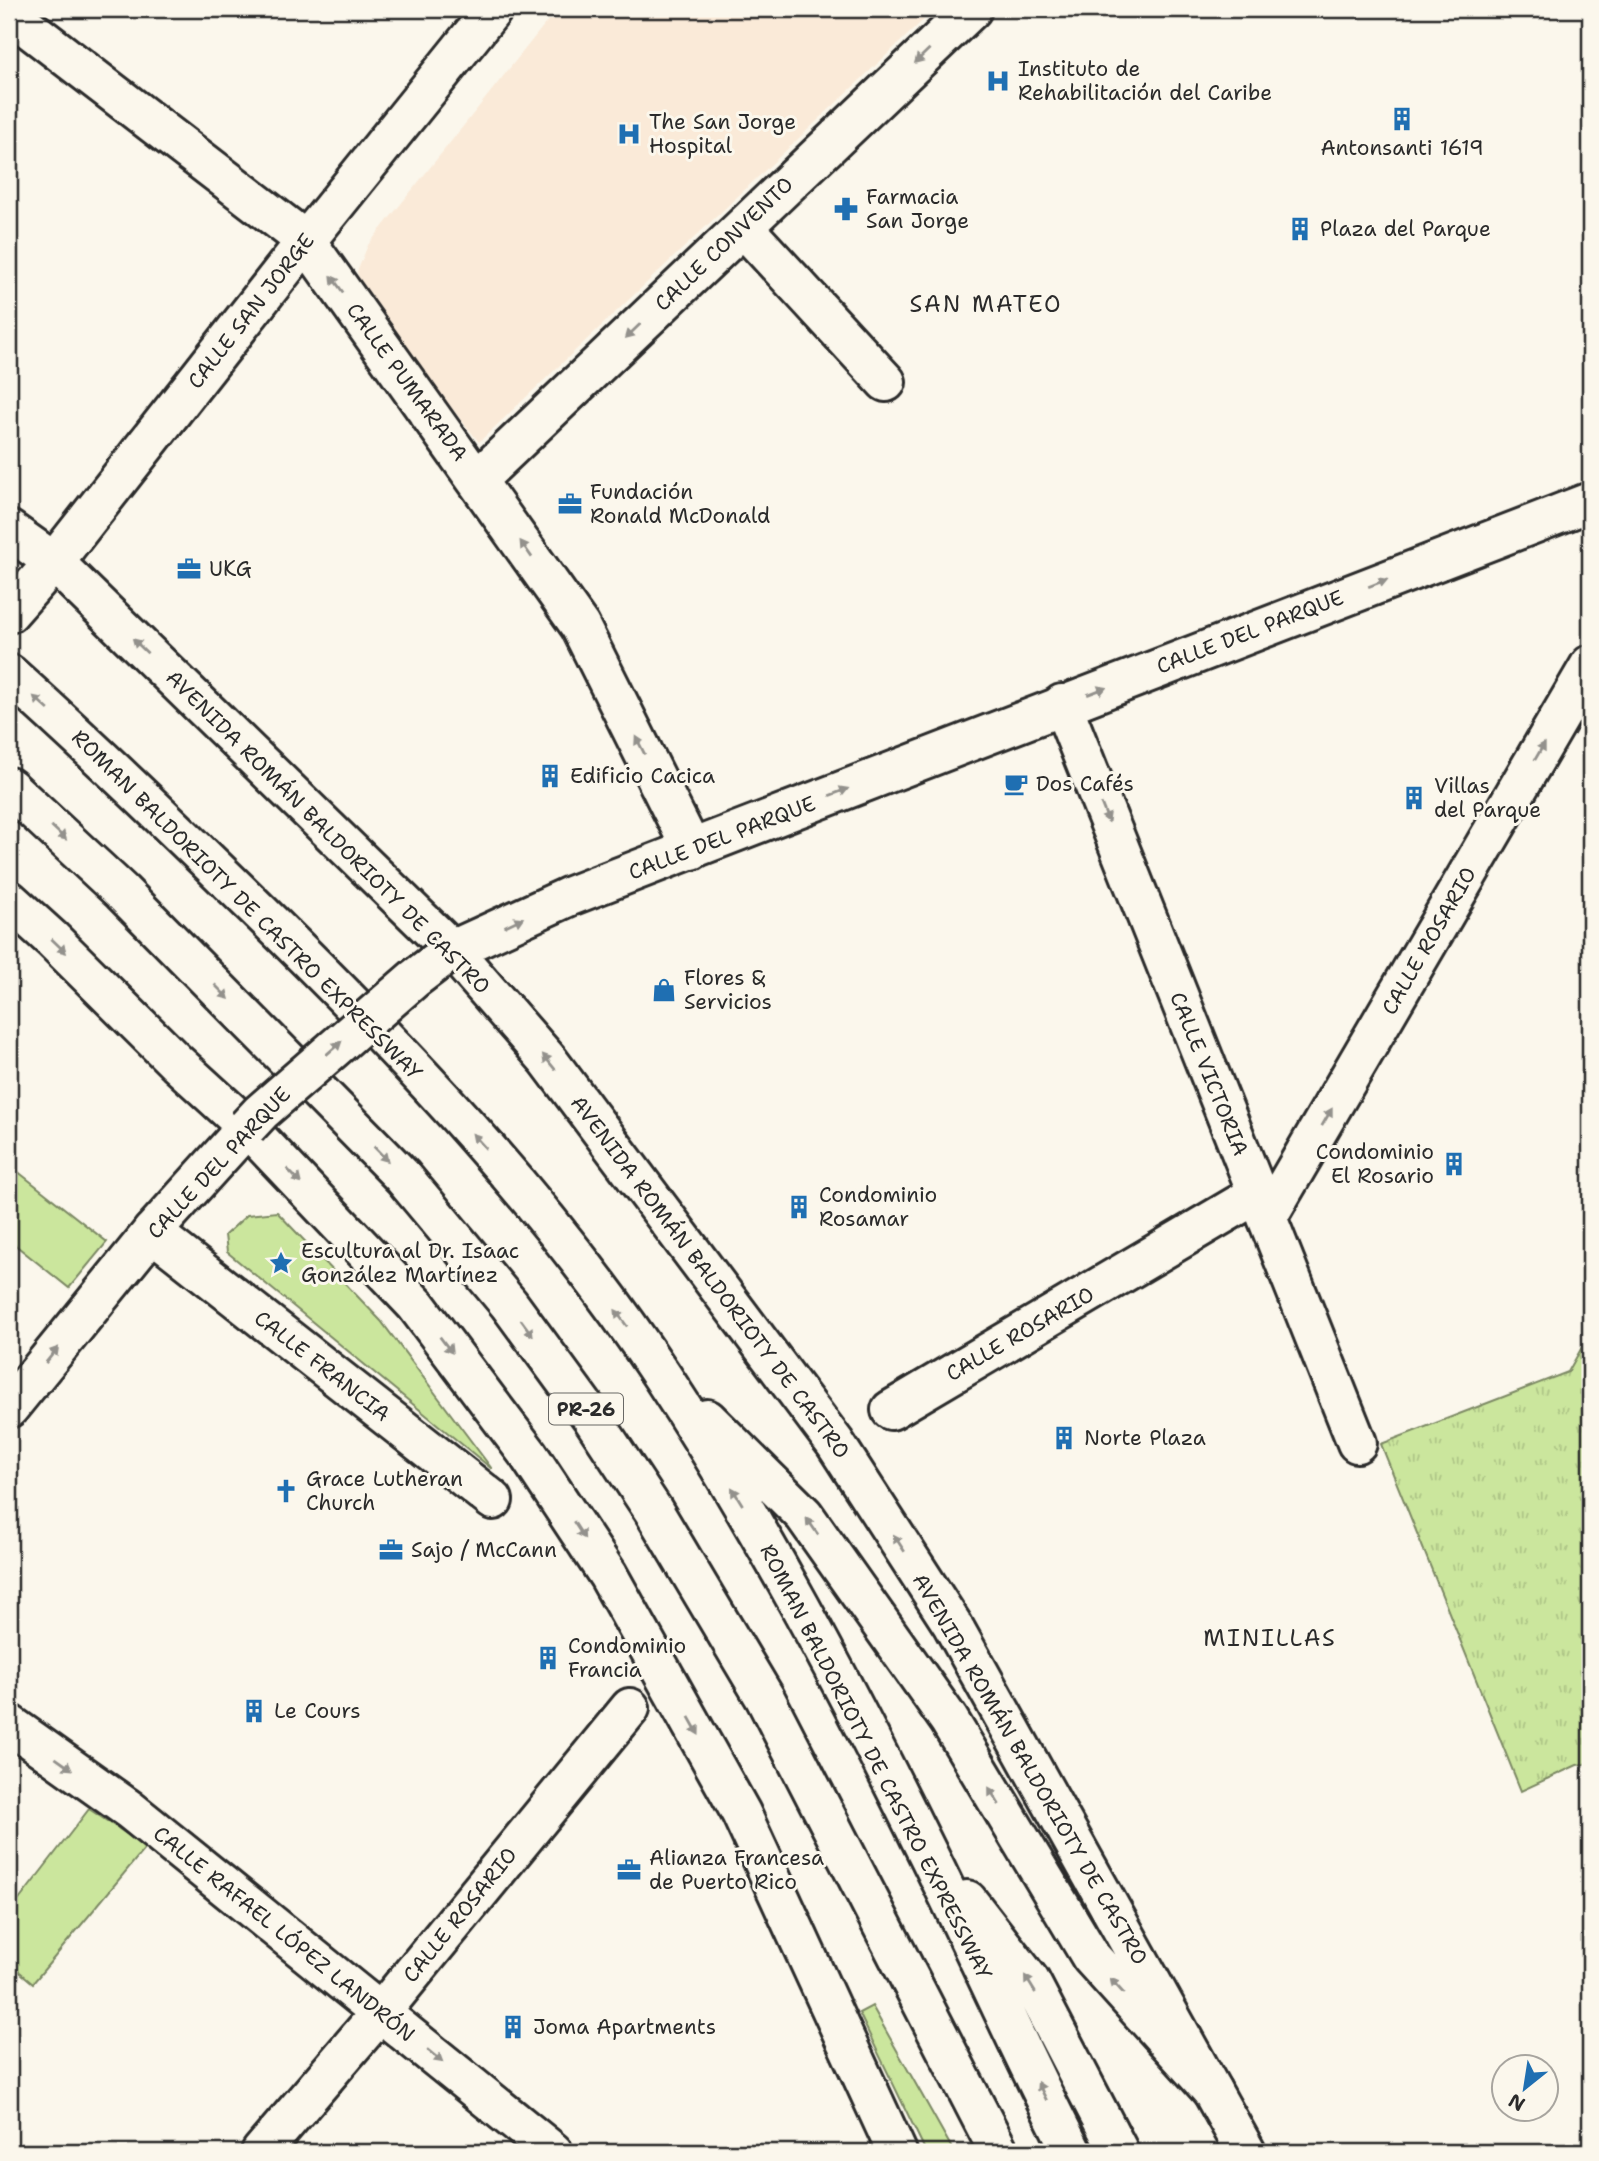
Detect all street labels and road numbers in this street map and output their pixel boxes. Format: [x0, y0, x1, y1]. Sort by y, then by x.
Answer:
street label: CALLE CONVENTO [649, 171, 799, 317]
street label: CALLE SAN JORGE [181, 227, 321, 395]
street label: CALLE PUMARADA [340, 297, 474, 467]
street label: CALLE DEL PARQUE [1152, 583, 1348, 681]
street label: AVENIDA ROMÁN BALDORIOTY DE CASTRO [160, 663, 497, 1000]
street label: ROMAN BALDORIOTY DE CASTRO EXPRESSWAY [66, 724, 429, 1087]
street label: CALLE DEL PARQUE [624, 789, 820, 887]
street label: CALLE ROSARIO [1375, 862, 1483, 1020]
street label: CALLE VICTORIA [1163, 988, 1255, 1160]
street label: CALLE DEL PARQUE [141, 1081, 297, 1245]
street label: AVENIDA ROMÁN BALDORIOTY DE CASTRO [564, 1089, 857, 1464]
street label: CALLE ROSARIO [941, 1280, 1099, 1388]
street label: CALLE FRANCIA [248, 1304, 396, 1428]
road number: PR-26 [549, 1394, 623, 1424]
street label: ROMAN BALDORIOTY DE CASTRO EXPRESSWAY [753, 1540, 999, 1985]
street label: AVENIDA ROMÁN BALDORIOTY DE CASTRO [906, 1568, 1155, 1970]
street label: CALLE RAFAEL LÓPEZ LANDRÓN [147, 1819, 421, 2048]
street label: CALLE ROSARIO [397, 1842, 523, 1988]

